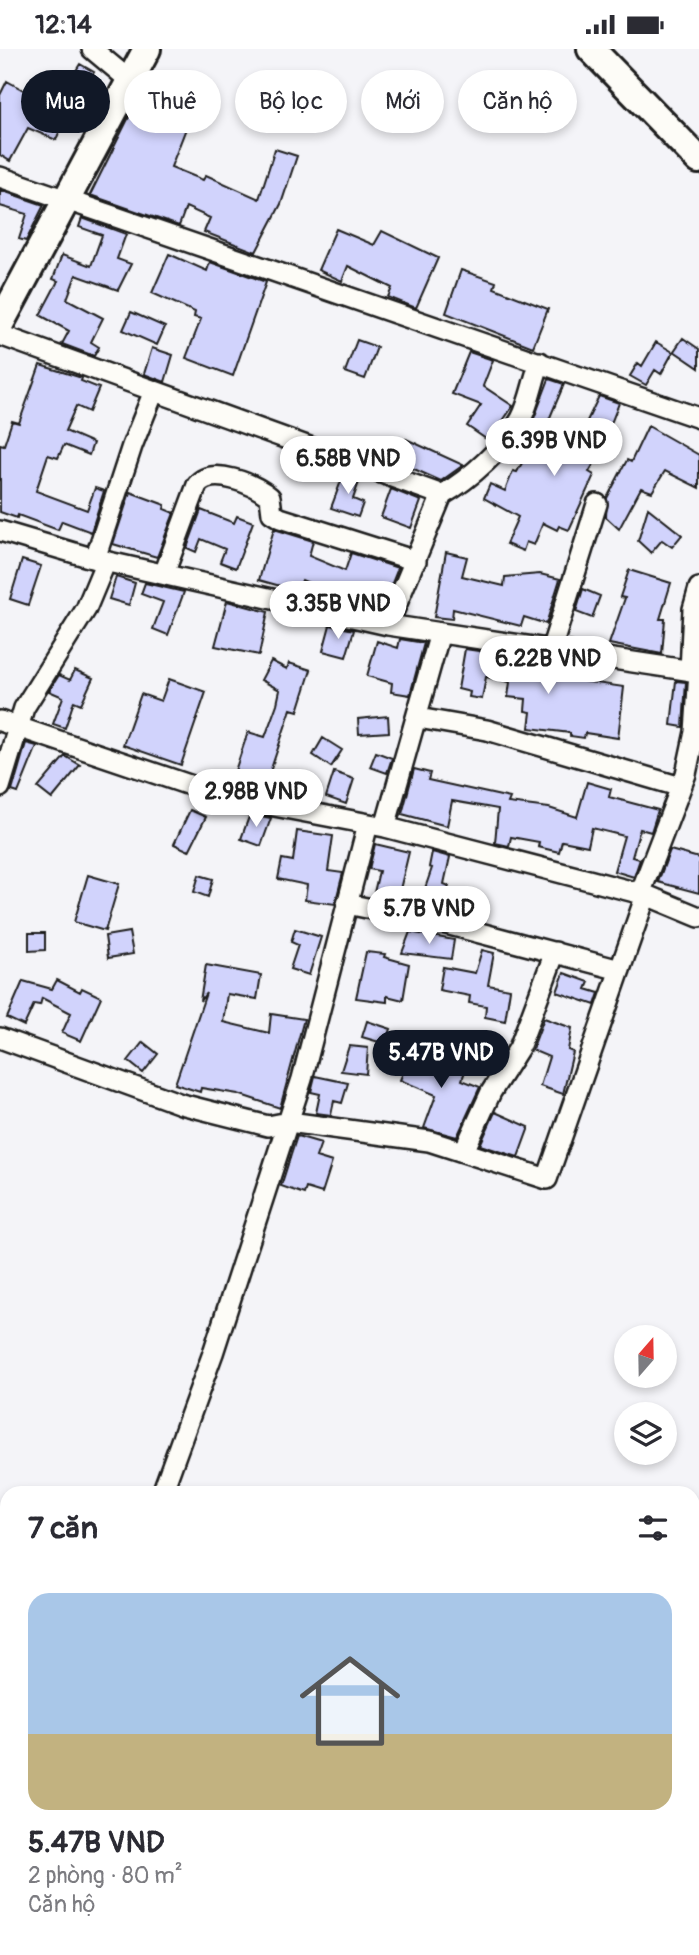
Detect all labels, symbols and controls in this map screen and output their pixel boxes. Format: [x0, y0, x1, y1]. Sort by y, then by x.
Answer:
text: 12:14 [35, 9, 92, 41]
chip: Mua [21, 70, 110, 133]
chip: Thuê [124, 70, 221, 133]
chip: Bộ lọc [235, 70, 347, 133]
chip: Mới [361, 70, 444, 133]
chip: Căn hộ [458, 70, 577, 133]
pin: 6.39B VND [474, 419, 634, 478]
text: 6.39B VND [502, 426, 606, 455]
pin: 6.58B VND [268, 437, 428, 496]
text: 6.58B VND [296, 444, 400, 473]
pin: 3.35B VND [258, 581, 418, 641]
text: 3.35B VND [286, 589, 390, 618]
pin: 6.22B VND [468, 637, 628, 696]
text: 6.22B VND [495, 644, 601, 673]
pin: 2.98B VND [176, 769, 336, 829]
text: 2.98B VND [204, 777, 308, 806]
pin: 5.7B VND [357, 887, 501, 946]
text: 5.7B VND [383, 894, 475, 923]
pin: 5.47B VND [361, 1031, 521, 1090]
text: 5.47B VND [389, 1038, 493, 1067]
north arrow [614, 1325, 677, 1388]
map controls [614, 1325, 677, 1465]
button: layers [614, 1402, 677, 1465]
icon: filters [634, 1509, 672, 1547]
text: 7 căn [28, 1510, 98, 1547]
icon: home [287, 1638, 413, 1764]
text: 5.47B VND [28, 1824, 165, 1861]
text: 2 phòng · 80 m² [28, 1861, 183, 1890]
text: Căn hộ [28, 1890, 95, 1919]

